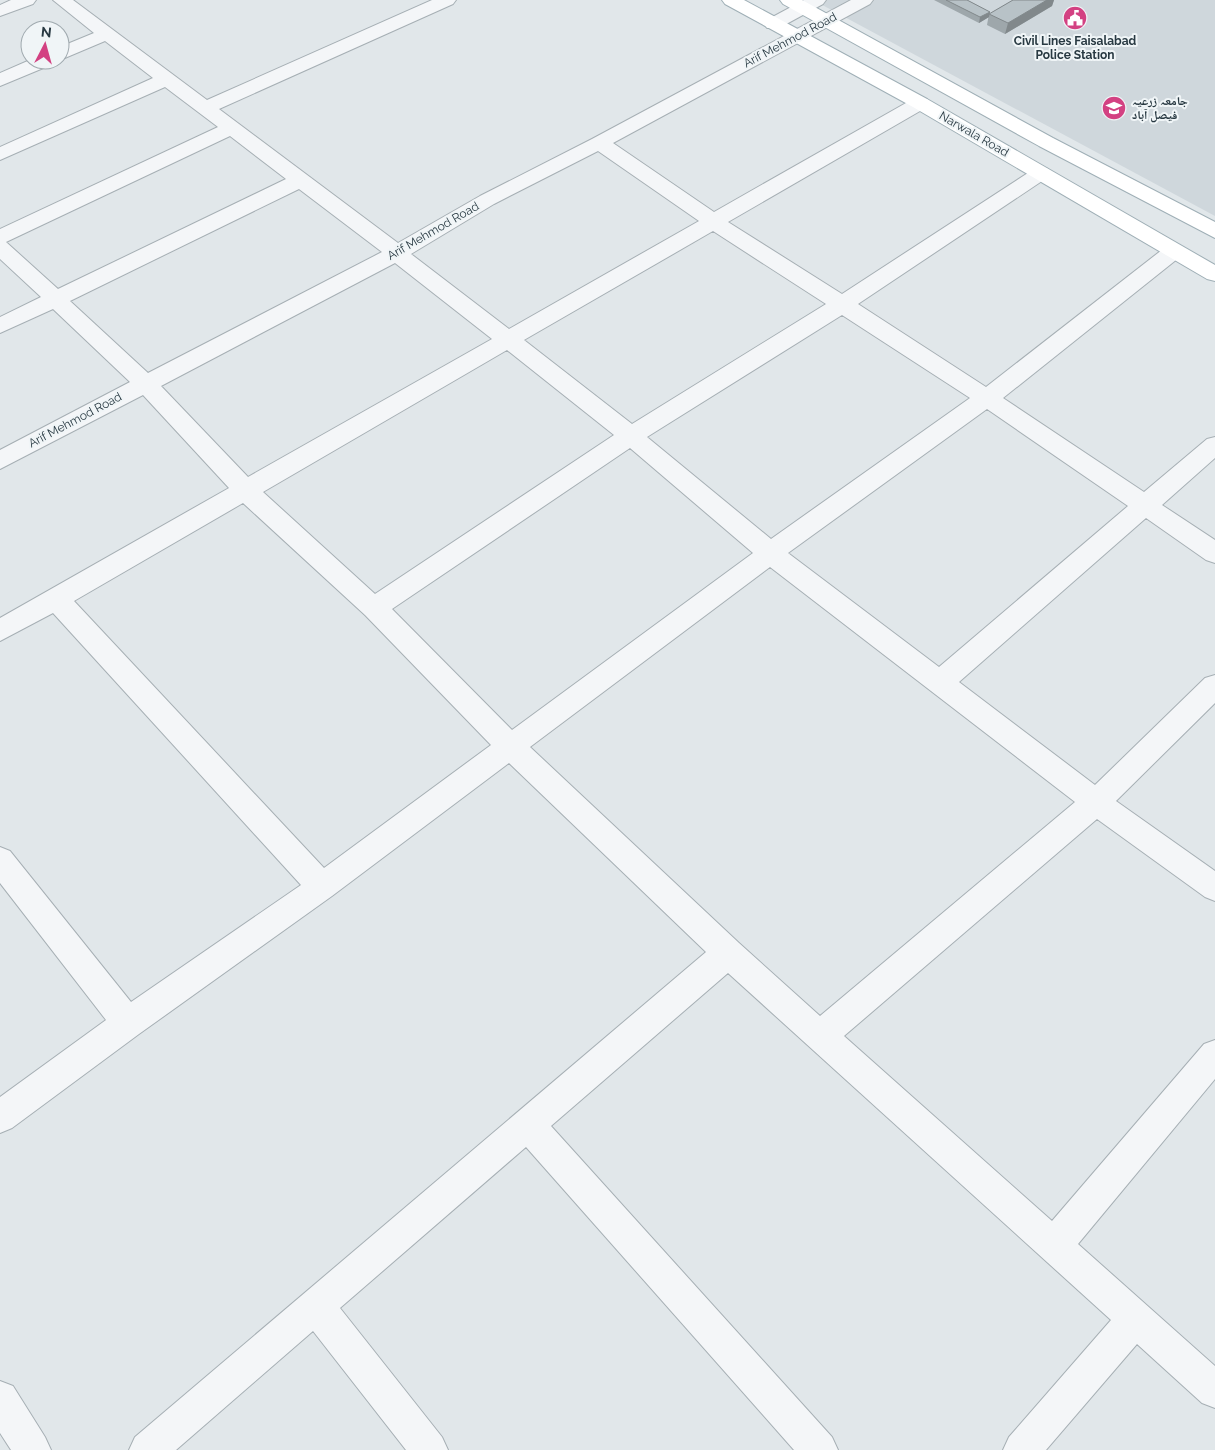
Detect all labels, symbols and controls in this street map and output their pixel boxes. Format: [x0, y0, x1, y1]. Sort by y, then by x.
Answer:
public building icon: Civil Lines Faisalabad Police Station [1062, 5, 1088, 31]
street label: Arif Mehmod Road [741, 9, 839, 71]
north arrow [20, 20, 70, 70]
text: N [40, 24, 53, 41]
place label: Civil Lines Faisalabad Police Station [1014, 34, 1137, 62]
place label: جامعہ زرعیہ فیصل آباد [1132, 94, 1188, 123]
school or university icon: جامعہ زرعیہ فیصل آباد [1101, 95, 1127, 121]
street label: Narwala Road [937, 109, 1011, 159]
street label: Arif Mehmod Road [385, 199, 481, 263]
street label: Arif Mehmod Road [26, 389, 124, 451]

